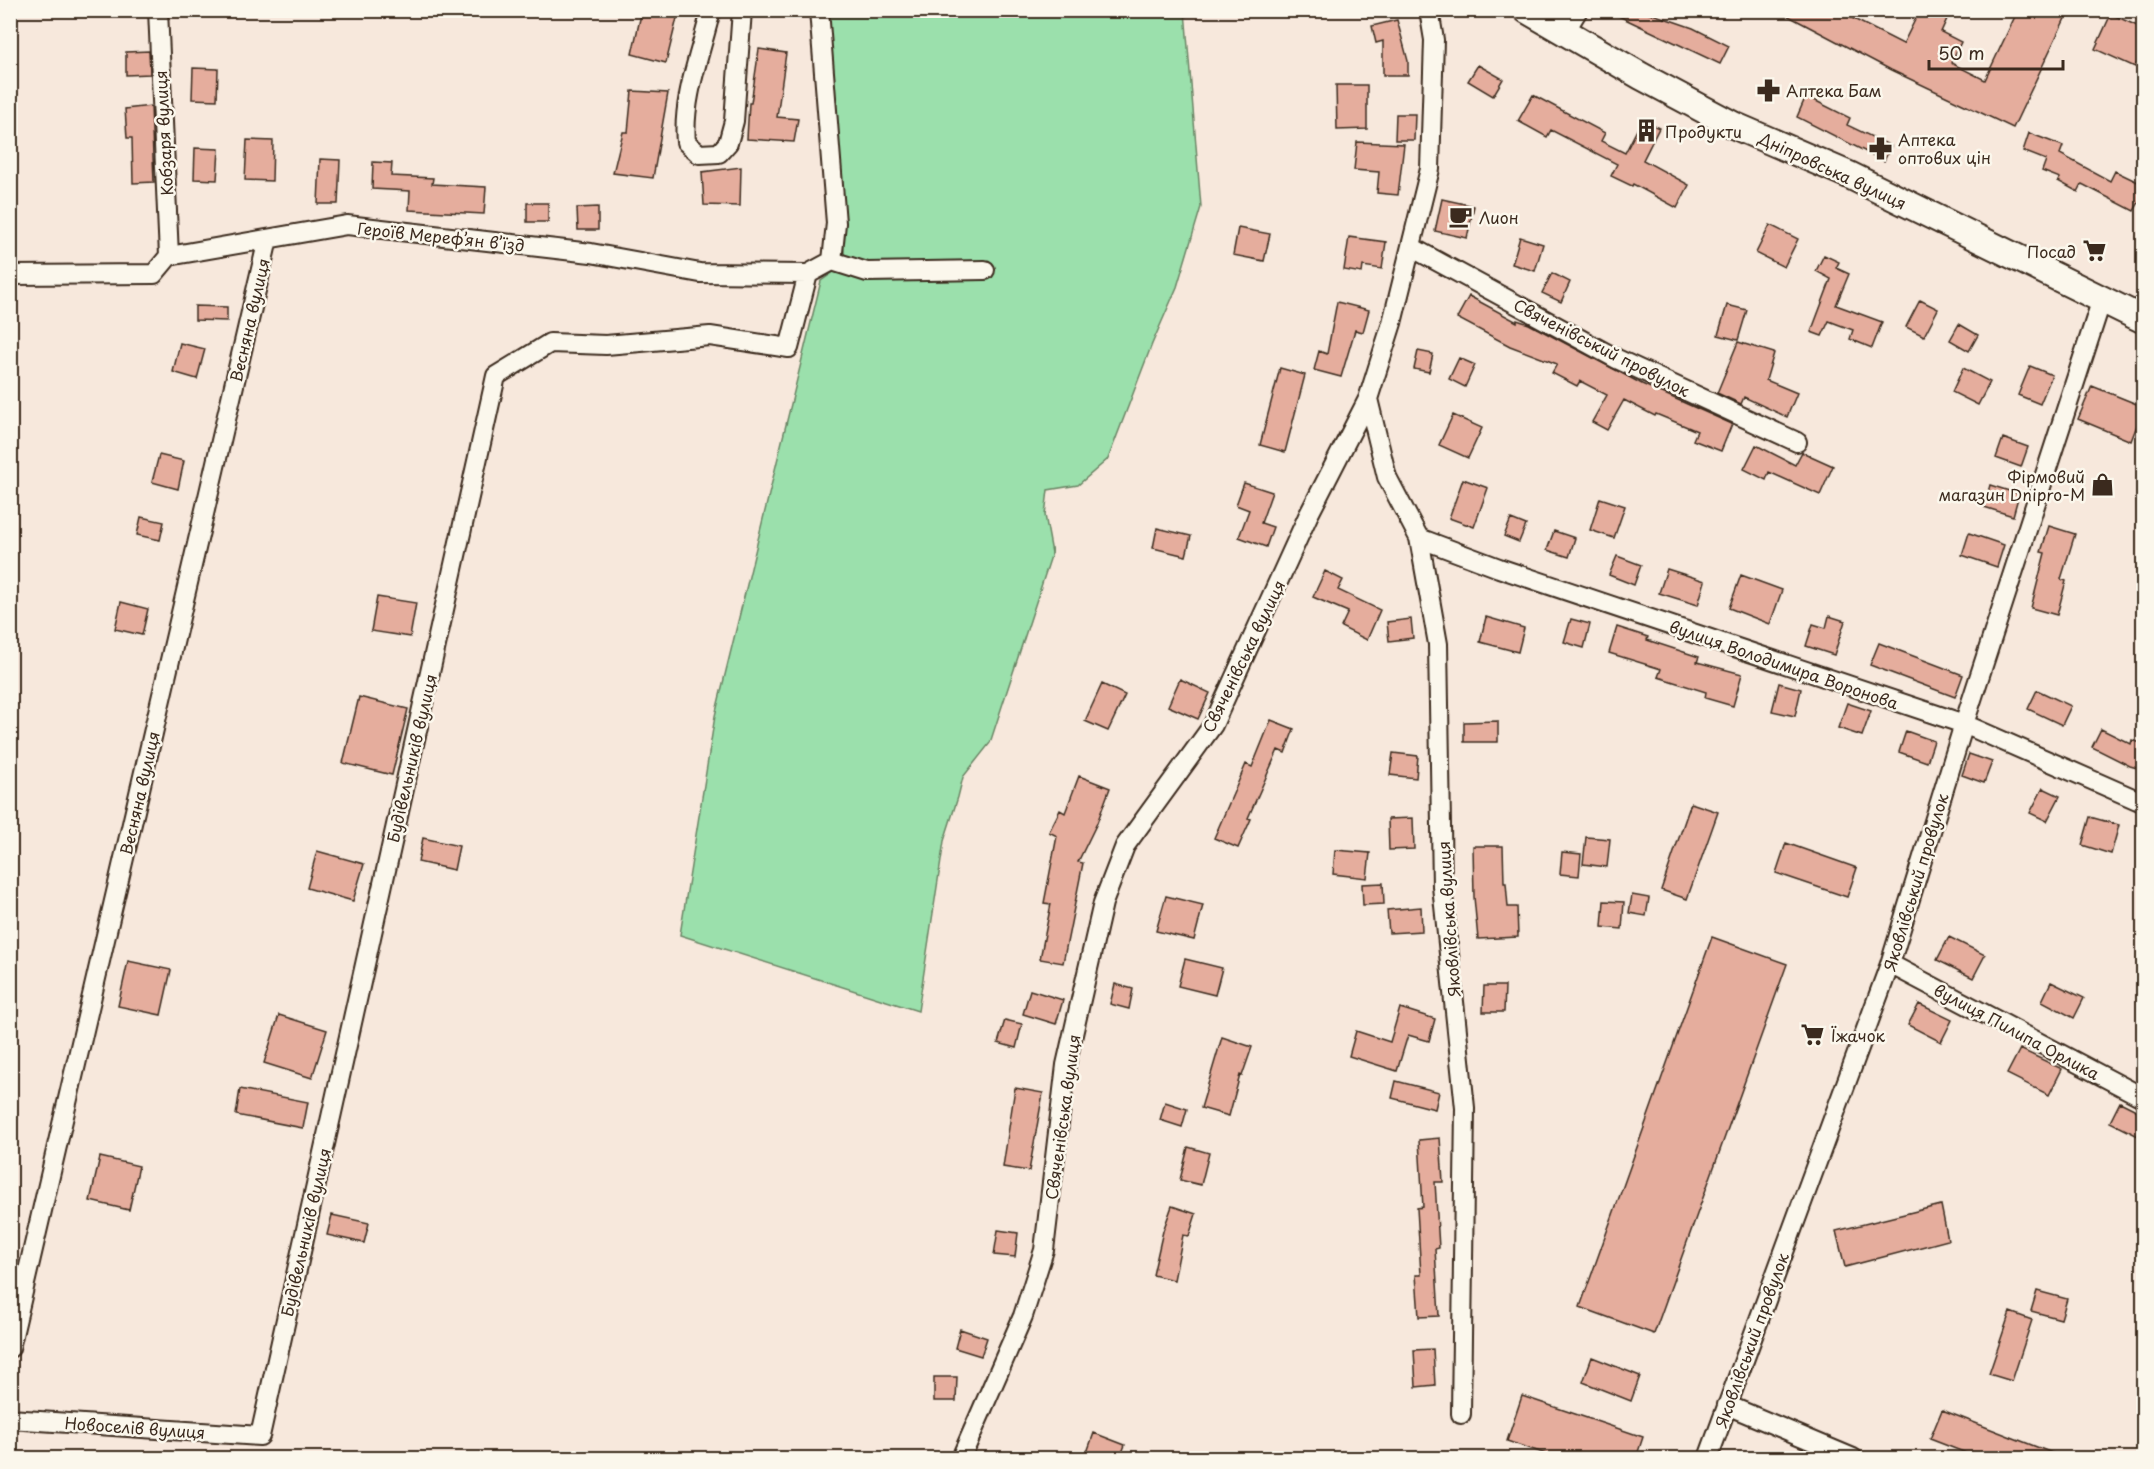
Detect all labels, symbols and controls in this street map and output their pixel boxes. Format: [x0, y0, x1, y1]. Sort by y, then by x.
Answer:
scale bar [1929, 33, 2062, 71]
text: 50 m [1938, 39, 1985, 66]
street label: Кобзаря вулиця [148, 70, 178, 196]
pharmacy icon: Аптека Бам [1755, 77, 1781, 103]
place label: Аптека Бам [1786, 78, 1882, 102]
building icon: Продукти [1634, 118, 1660, 144]
place label: Продукти [1665, 119, 1742, 143]
street label: Дніпровська вулиця [1755, 125, 1911, 215]
place label: Аптека оптових цін [1898, 127, 1991, 169]
pharmacy icon: Аптека оптових цін [1867, 135, 1893, 161]
cafe icon: Лион [1448, 204, 1474, 230]
place label: Лион [1479, 205, 1519, 229]
street label: Героїв Мерефʼян вʼїзд [356, 215, 526, 257]
supermarket icon: Посад [2081, 238, 2107, 264]
place label: Посад [2027, 239, 2076, 263]
street label: Весняна вулиця [223, 256, 275, 384]
street label: Свяченівський провулок [1510, 292, 1695, 402]
place label: Фірмовий магазин Dnipro-M [1939, 464, 2085, 506]
shop icon: Фірмовий магазин Dnipro-M [2090, 472, 2116, 498]
street label: Свяченівська вулиця [1196, 576, 1290, 736]
street label: вулиця Володимира Воронова [1666, 613, 1902, 715]
street label: Будівельників вулиця [380, 671, 442, 845]
street label: Весняна вулиця [113, 729, 165, 857]
street label: Яковлівський провулок [1877, 790, 1954, 974]
street label: Яковлівська вулиця [1431, 840, 1465, 998]
street label: вулиця Пилипа Орлика [1930, 977, 2104, 1085]
supermarket icon: Їжачок [1800, 1022, 1826, 1048]
place label: Їжачок [1831, 1023, 1886, 1047]
street label: Свяченівська вулиця [1039, 1033, 1085, 1201]
street label: Будівельників вулиця [274, 1145, 336, 1319]
street label: Яковлівський провулок [1708, 1249, 1794, 1431]
street label: Новоселів вулиця [64, 1410, 206, 1444]

